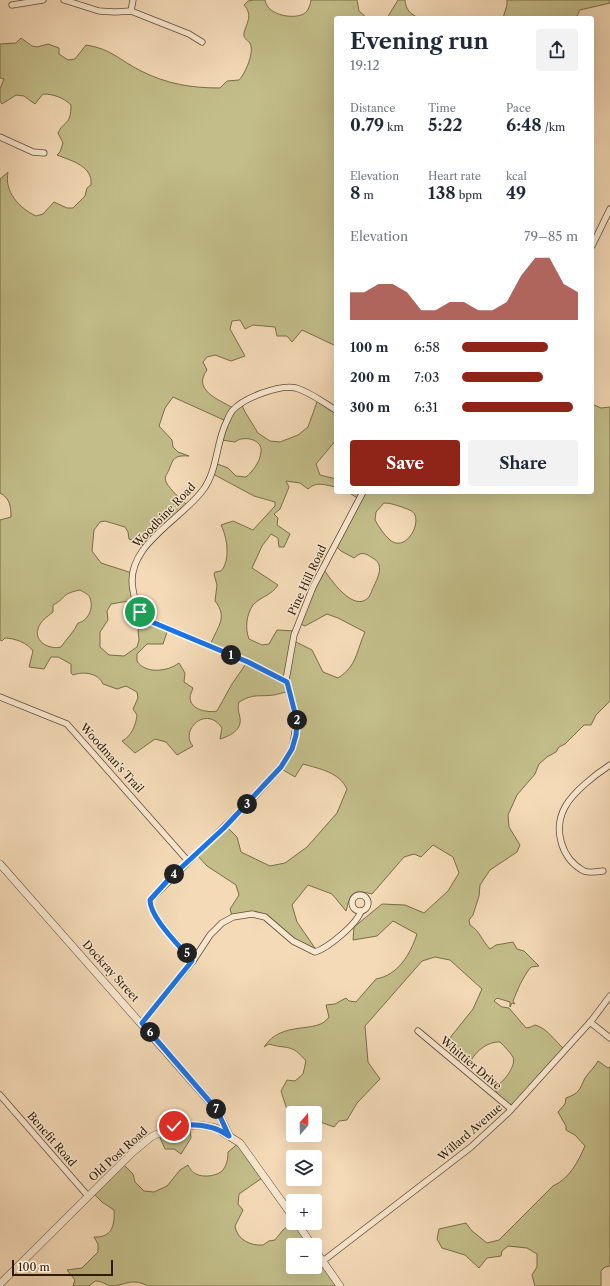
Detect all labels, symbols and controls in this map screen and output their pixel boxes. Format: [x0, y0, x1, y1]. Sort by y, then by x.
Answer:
text: Evening run [350, 28, 489, 55]
button: share [536, 29, 578, 71]
text: 19:12 [350, 57, 380, 73]
text: Distance [350, 101, 396, 115]
text: Time [428, 101, 456, 115]
text: Pace [506, 101, 531, 115]
text: 0.79 [350, 115, 384, 135]
text: 5:22 [428, 115, 463, 135]
text: 6:48 [506, 115, 542, 135]
text: km [384, 120, 404, 134]
text: /km [542, 120, 565, 134]
text: Elevation [350, 169, 399, 183]
text: Heart rate [428, 169, 481, 183]
text: kcal [506, 169, 527, 183]
text: 8 [350, 183, 360, 203]
text: 138 [428, 183, 456, 203]
text: 49 [506, 183, 526, 203]
text: m [360, 188, 374, 202]
text: bpm [456, 188, 482, 202]
text: Elevation [350, 228, 408, 244]
text: 79–85 m [524, 228, 578, 244]
text: 100 m [350, 339, 389, 355]
text: 6:58 [414, 339, 440, 355]
text: 200 m [350, 369, 390, 385]
text: 7:03 [414, 369, 439, 385]
text: 300 m [350, 399, 390, 415]
text: 6:31 [414, 399, 438, 415]
button: Save [350, 440, 460, 486]
button: Share [468, 440, 578, 486]
street label: Woodbine Road [129, 480, 199, 551]
street label: Pine Hill Road [285, 542, 330, 617]
pin [123, 595, 157, 629]
icon: arrive [129, 601, 151, 623]
pin: 1 [221, 645, 241, 665]
text: 1 [229, 648, 233, 662]
pin: 2 [287, 710, 307, 730]
text: 2 [294, 713, 300, 727]
street label: Woodman's Trail [77, 720, 147, 796]
pin: 3 [237, 794, 257, 814]
text: 3 [244, 797, 250, 811]
pin: 4 [164, 864, 184, 884]
text: 4 [171, 867, 177, 881]
street label: Dockray Street [80, 937, 142, 1005]
pin: 5 [177, 943, 197, 963]
text: 5 [184, 946, 190, 960]
pin: 6 [140, 1022, 160, 1042]
text: 6 [147, 1025, 153, 1039]
street label: Whittier Drive [437, 1033, 505, 1093]
pin: 7 [206, 1099, 226, 1119]
street label: Willard Avenue [434, 1100, 505, 1164]
text: 7 [213, 1102, 219, 1116]
north arrow [286, 1106, 322, 1142]
map controls [286, 1106, 322, 1274]
street label: Benefit Road [24, 1109, 80, 1169]
pin [157, 1109, 191, 1143]
icon: check [163, 1115, 185, 1137]
street label: Old Post Road [86, 1124, 151, 1184]
button: layers [286, 1150, 322, 1186]
button: + [286, 1194, 322, 1230]
button: − [286, 1238, 322, 1274]
scale bar [12, 1258, 113, 1277]
text: 100 m [18, 1260, 50, 1274]

